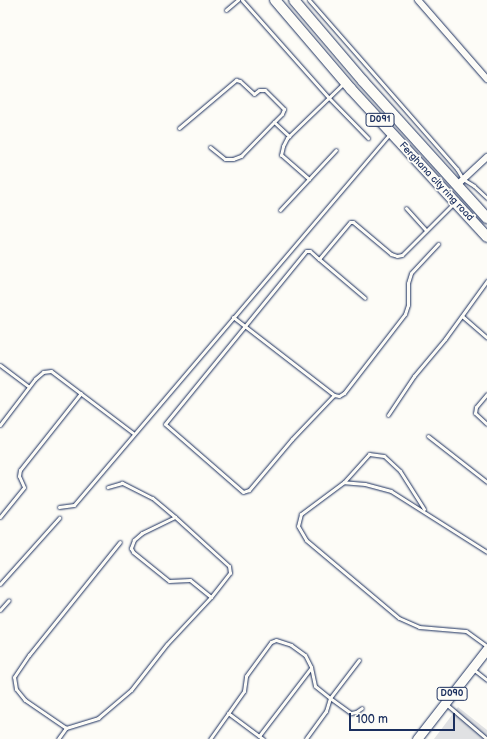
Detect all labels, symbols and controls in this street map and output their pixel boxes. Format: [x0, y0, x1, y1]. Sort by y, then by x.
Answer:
road number: D091 [365, 113, 395, 127]
street label: Ferghana city ring road [396, 140, 476, 224]
road number: D090 [436, 687, 468, 701]
scale bar [351, 705, 457, 731]
text: 100 m [356, 712, 388, 727]

